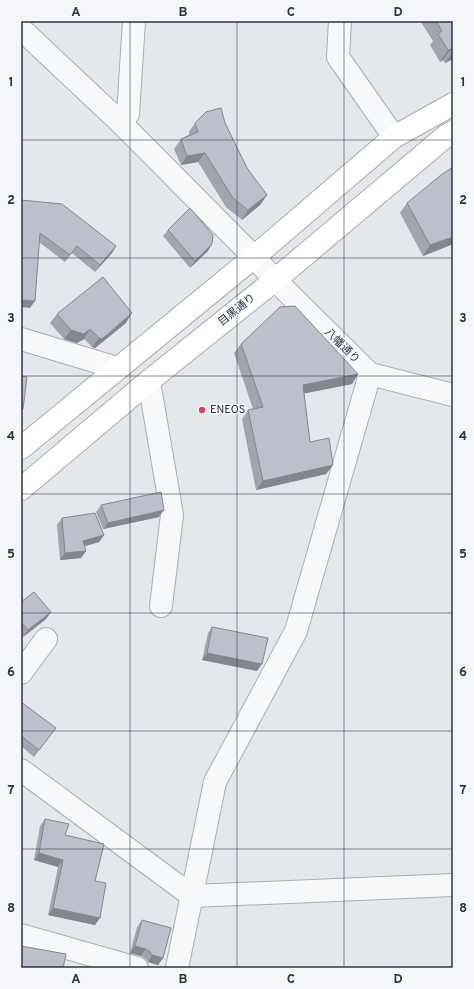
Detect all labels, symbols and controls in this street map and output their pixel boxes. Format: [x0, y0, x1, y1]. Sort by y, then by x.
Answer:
text: A [71, 5, 81, 21]
text: B [179, 5, 188, 21]
text: C [287, 5, 295, 21]
text: D [393, 5, 403, 21]
text: 1 [8, 75, 14, 91]
text: 1 [460, 75, 466, 91]
text: 2 [7, 193, 15, 209]
text: 2 [459, 193, 467, 209]
street label: 目黒通り [215, 291, 259, 329]
text: 3 [7, 311, 15, 327]
text: 3 [459, 311, 467, 327]
street label: 八幡通り [321, 325, 363, 367]
place label: ENEOS [210, 403, 245, 417]
marker: ENEOS [197, 405, 207, 415]
text: 4 [7, 429, 15, 445]
text: 4 [459, 429, 467, 445]
text: 5 [7, 547, 15, 563]
text: 5 [459, 547, 467, 563]
text: 6 [7, 665, 15, 681]
text: 6 [459, 665, 467, 681]
text: 7 [8, 783, 15, 799]
text: 7 [460, 783, 467, 799]
text: 8 [7, 901, 15, 917]
text: 8 [459, 901, 467, 917]
text: A [71, 972, 81, 988]
text: B [179, 972, 188, 988]
text: C [287, 972, 295, 988]
text: D [393, 972, 403, 988]

